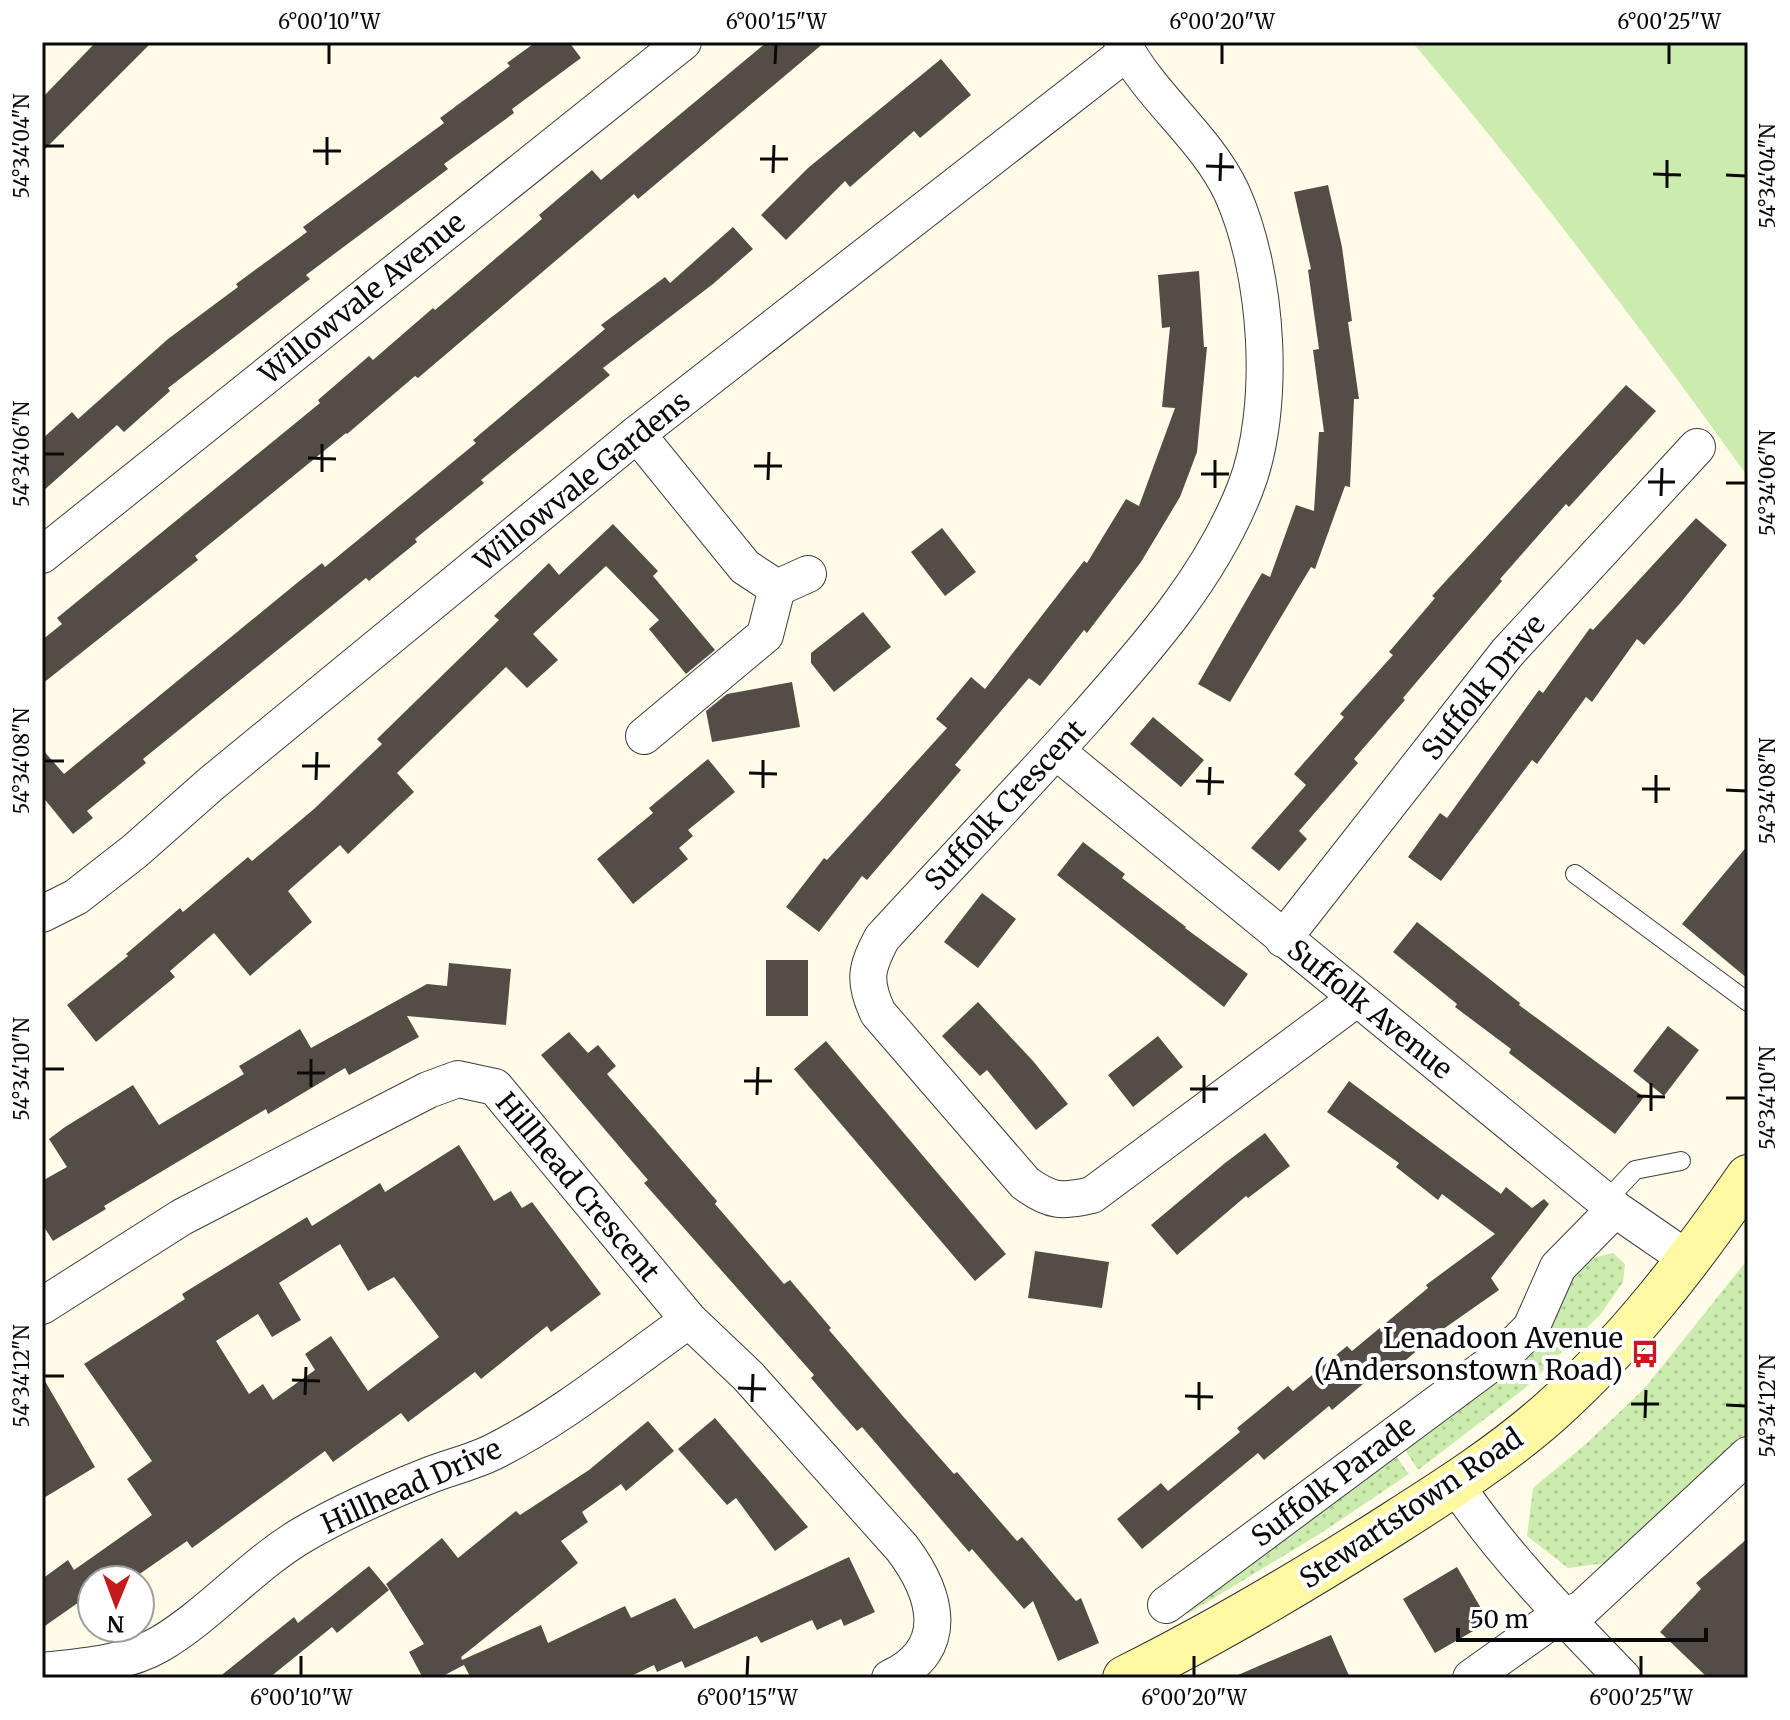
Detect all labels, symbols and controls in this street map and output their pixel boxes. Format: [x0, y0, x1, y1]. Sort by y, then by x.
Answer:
text: 6°00'10"W [278, 9, 381, 34]
text: 6°00'15"W [726, 9, 827, 34]
text: 6°00'20"W [1169, 9, 1276, 34]
text: 6°00'25"W [1617, 9, 1722, 34]
text: 54°34'04"N [9, 93, 34, 199]
text: 54°34'04"N [1755, 123, 1780, 229]
street label: Willowvale Avenue [251, 204, 472, 393]
street label: Willowvale Gardens [466, 383, 697, 580]
text: 54°34'06"N [9, 401, 34, 507]
text: 54°34'06"N [1755, 430, 1780, 536]
street label: Suffolk Drive [1413, 607, 1553, 767]
text: 54°34'08"N [9, 707, 34, 814]
street label: Suffolk Crescent [917, 712, 1093, 898]
text: 54°34'08"N [1755, 737, 1780, 844]
street label: Suffolk Avenue [1280, 931, 1460, 1087]
text: 54°34'10"N [9, 1017, 34, 1121]
text: 54°34'10"N [1755, 1046, 1780, 1150]
street label: Hillhead Crescent [488, 1085, 668, 1289]
place label: Lenadoon Avenue (Andersonstown Road) [1314, 1320, 1623, 1388]
text: 54°34'12"N [9, 1324, 34, 1427]
bus stop icon: Lenadoon Avenue (Andersonstown Road) [1630, 1339, 1660, 1369]
text: 54°34'12"N [1755, 1354, 1780, 1457]
street label: Suffolk Parade [1244, 1408, 1422, 1554]
street label: Stewartstown Road [1292, 1420, 1530, 1596]
street label: Hillhead Drive [316, 1430, 506, 1542]
north arrow [76, 1564, 156, 1644]
scale bar [1458, 1592, 1706, 1642]
text: 50 m [1470, 1604, 1529, 1635]
text: N [106, 1610, 125, 1638]
text: 6°00'10"W [250, 1685, 353, 1710]
text: 6°00'15"W [697, 1685, 798, 1710]
text: 6°00'20"W [1141, 1685, 1248, 1710]
text: 6°00'25"W [1589, 1685, 1694, 1710]

